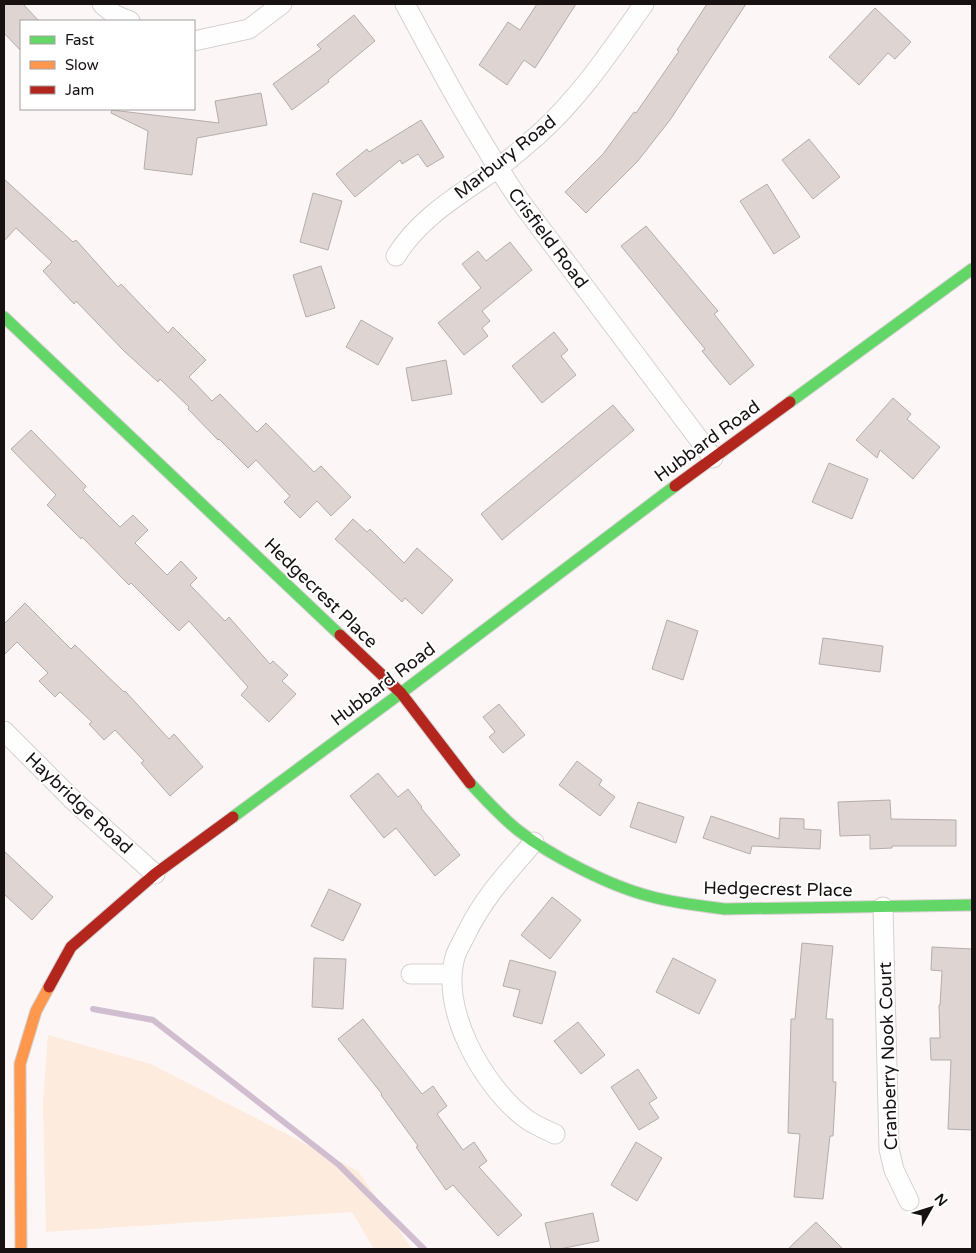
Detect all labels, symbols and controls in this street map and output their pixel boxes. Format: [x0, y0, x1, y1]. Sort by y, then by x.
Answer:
legend [20, 20, 195, 110]
text: Fast [65, 31, 95, 49]
text: Slow [65, 56, 99, 74]
text: Jam [65, 81, 94, 99]
street label: Marbury Road [450, 110, 560, 204]
street label: Crisfield Road [503, 184, 593, 292]
street label: Hubbard Road [650, 395, 764, 487]
street label: Hedgecrest Place [260, 533, 382, 653]
street label: Hubbard Road [326, 638, 440, 730]
street label: Haybridge Road [21, 748, 137, 858]
street label: Hedgecrest Place [703, 877, 853, 901]
street label: Cranberry Nook Court [874, 961, 902, 1151]
north arrow [906, 1183, 956, 1233]
text: N [931, 1190, 951, 1210]

